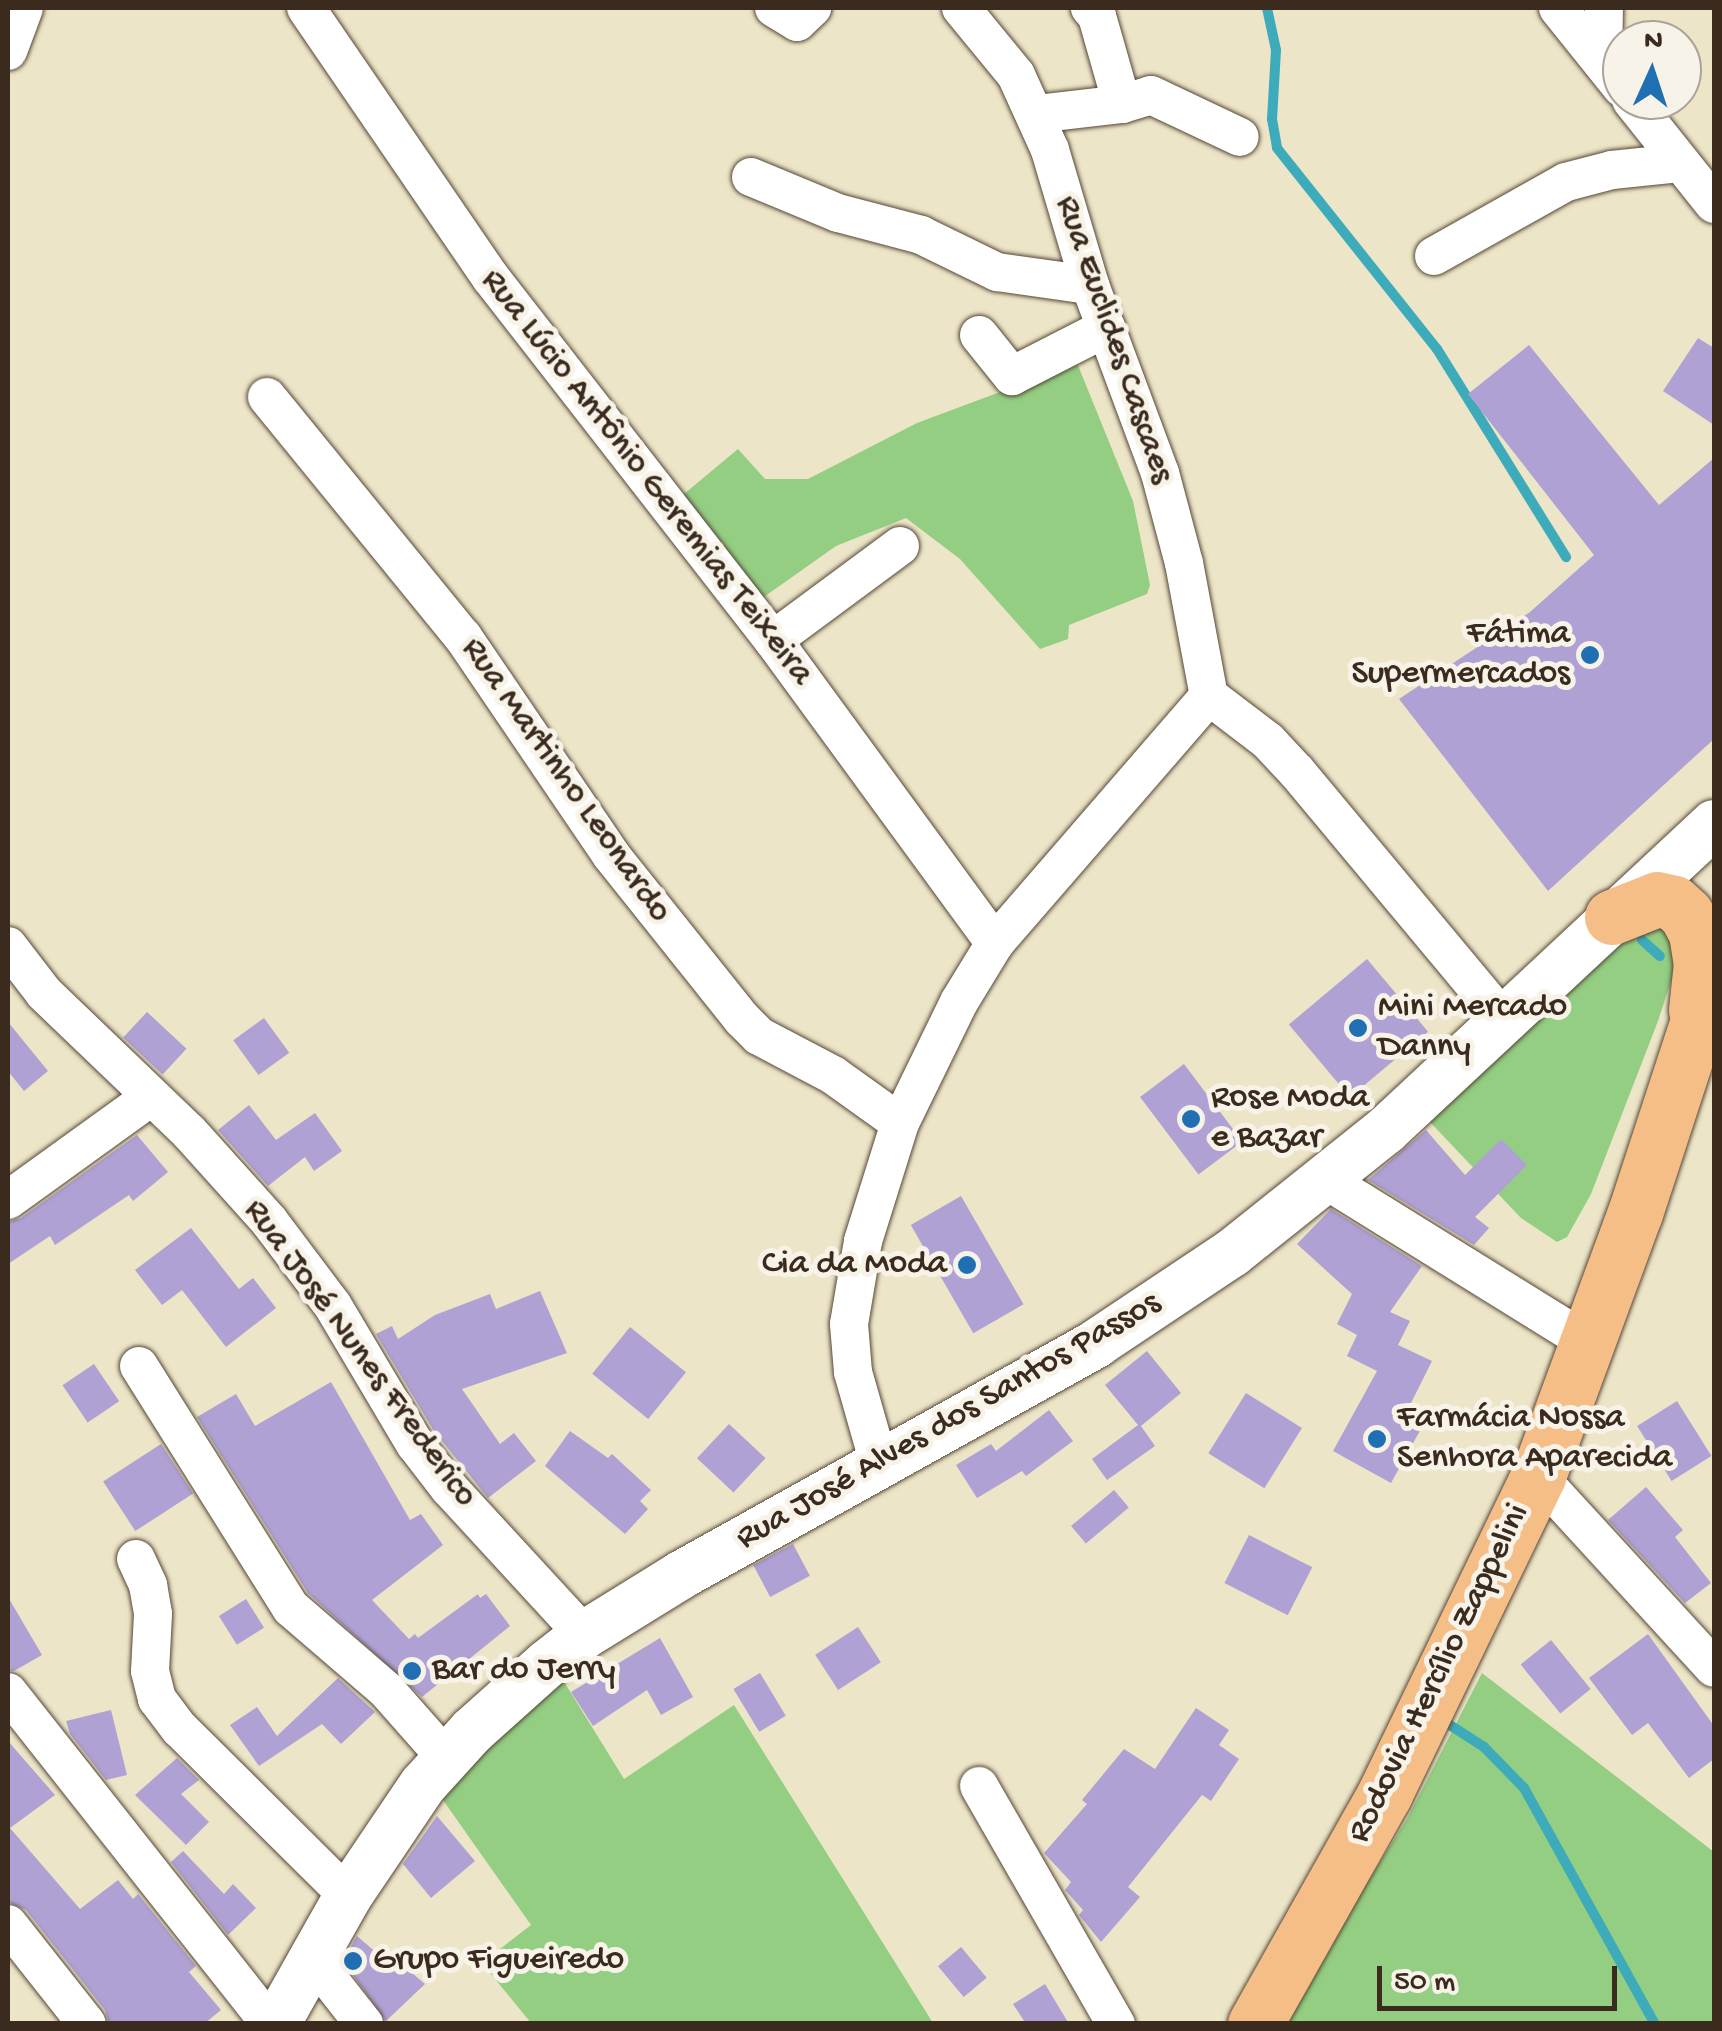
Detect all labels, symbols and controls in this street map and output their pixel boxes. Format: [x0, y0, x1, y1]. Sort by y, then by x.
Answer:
north arrow [1602, 20, 1702, 120]
text: N [1643, 25, 1663, 58]
street label: Rua Euclides Cascaes [1044, 191, 1182, 489]
street label: Rua Lúcio Antônio Geremias Teixeira [470, 261, 822, 695]
place label: Fátima Supermercados [1351, 614, 1570, 696]
street label: Rua Martinho Leonardo [451, 630, 679, 932]
marker: Fátima Supermercados [1579, 644, 1601, 666]
place label: Mini Mercado Danny [1378, 987, 1567, 1069]
marker: Mini Mercado Danny [1347, 1017, 1369, 1039]
place label: Rose Moda e Bazar [1211, 1078, 1369, 1160]
marker: Rose Moda e Bazar [1180, 1108, 1202, 1130]
street label: Rua José Nunes Frederico [233, 1192, 485, 1516]
place label: Cia da Moda [762, 1244, 947, 1286]
marker: Cia da Moda [956, 1254, 978, 1276]
street label: Rua José Alves dos Santos Passos [729, 1283, 1169, 1561]
place label: Farmácia Nossa Senhora Aparecida [1397, 1398, 1672, 1480]
marker: Farmácia Nossa Senhora Aparecida [1366, 1428, 1388, 1450]
street label: Rodovia Hercílio Zappelini [1340, 1498, 1540, 1850]
place label: Bar do Jerry [432, 1650, 616, 1692]
marker: Bar do Jerry [401, 1660, 423, 1682]
place label: Grupo Figueiredo [373, 1940, 624, 1982]
scale bar [1382, 1946, 1622, 2008]
marker: Grupo Figueiredo [342, 1950, 364, 1972]
text: 50 m [1394, 1966, 1455, 2001]

